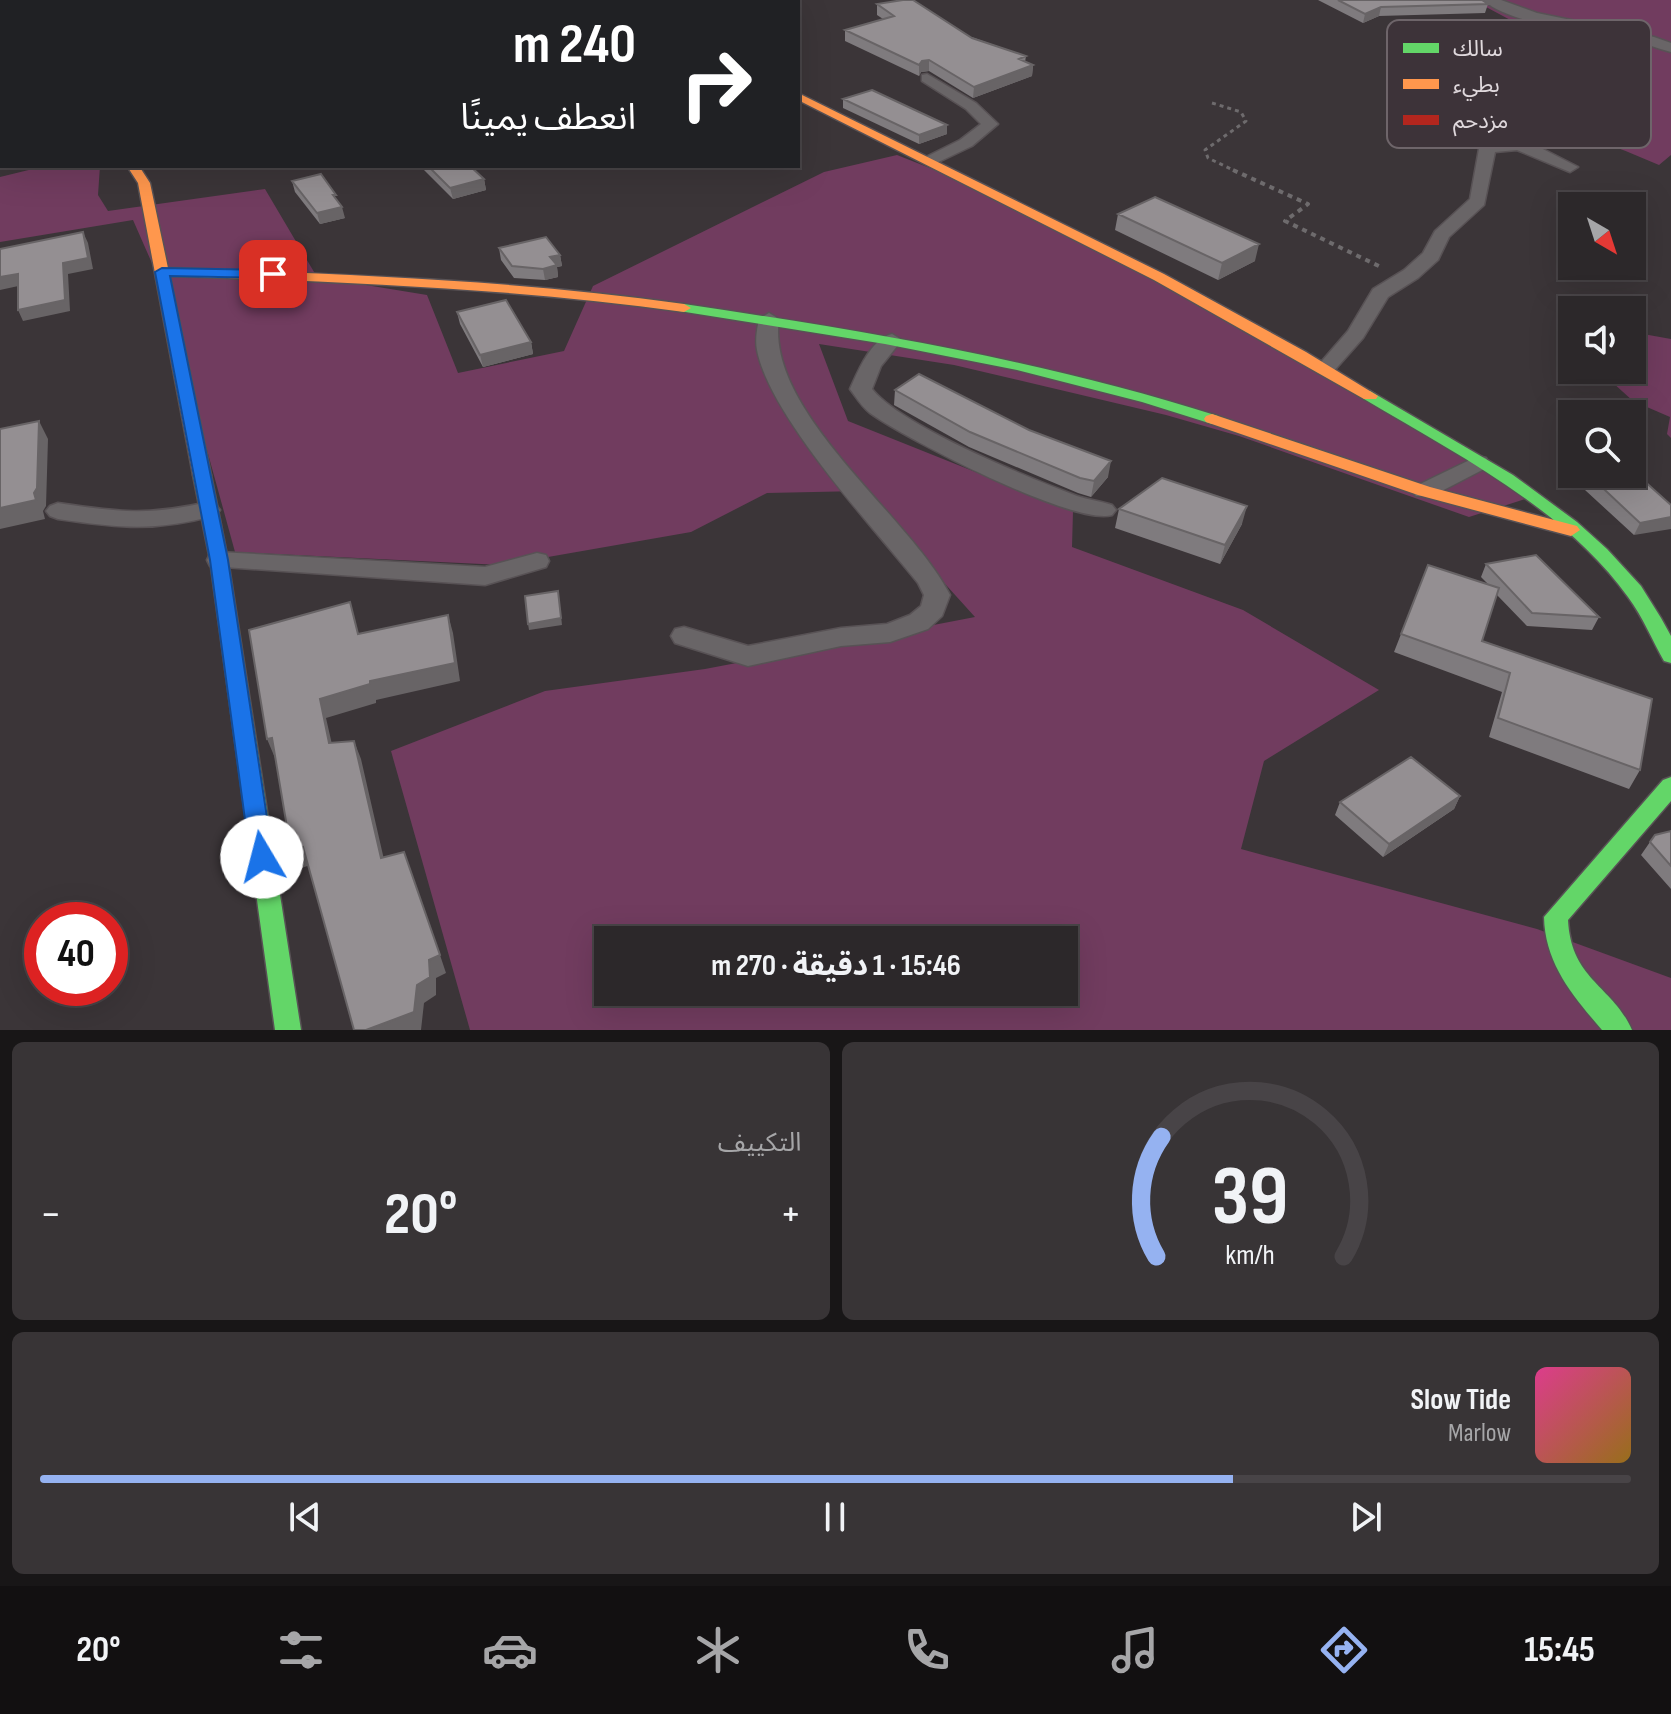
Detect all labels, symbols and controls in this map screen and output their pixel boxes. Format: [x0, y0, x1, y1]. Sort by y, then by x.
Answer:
text: 240 m [513, 12, 636, 79]
legend [1387, 20, 1651, 148]
icon: right [664, 32, 768, 136]
text: سالك [1453, 36, 1503, 63]
text: بطيء [1453, 72, 1500, 101]
text: انعطف يمينًا [460, 97, 636, 140]
text: مزدحم [1453, 108, 1508, 137]
north arrow [1558, 192, 1646, 280]
map controls [1558, 192, 1646, 488]
pin [239, 240, 307, 308]
icon: arrive [251, 252, 295, 296]
button: sound [1558, 296, 1646, 384]
button: search [1558, 400, 1646, 488]
position arrow [220, 815, 304, 899]
speed limit sign: 40 [24, 902, 128, 1006]
text: 15:46 · 1 دقيقة · 270 m [711, 948, 961, 984]
text: التكييف [718, 1128, 802, 1159]
text: 39 [1212, 1148, 1289, 1248]
text: 20° [384, 1179, 458, 1251]
text: − [40, 1188, 62, 1241]
text: + [780, 1188, 802, 1241]
text: km/h [1226, 1238, 1275, 1273]
text: Slow Tide [1411, 1382, 1511, 1418]
text: Marlow [1448, 1418, 1511, 1449]
icon: previous [283, 1495, 327, 1539]
icon: pause [813, 1495, 857, 1539]
icon: next [1344, 1495, 1388, 1539]
icon: filters [273, 1622, 329, 1678]
icon: car [482, 1622, 538, 1678]
icon: climate [690, 1622, 746, 1678]
icon: phone [899, 1622, 955, 1678]
icon: music [1107, 1622, 1163, 1678]
icon: directions [1316, 1622, 1372, 1678]
text: 20° [76, 1629, 121, 1672]
text: 15:45 [1524, 1629, 1595, 1672]

